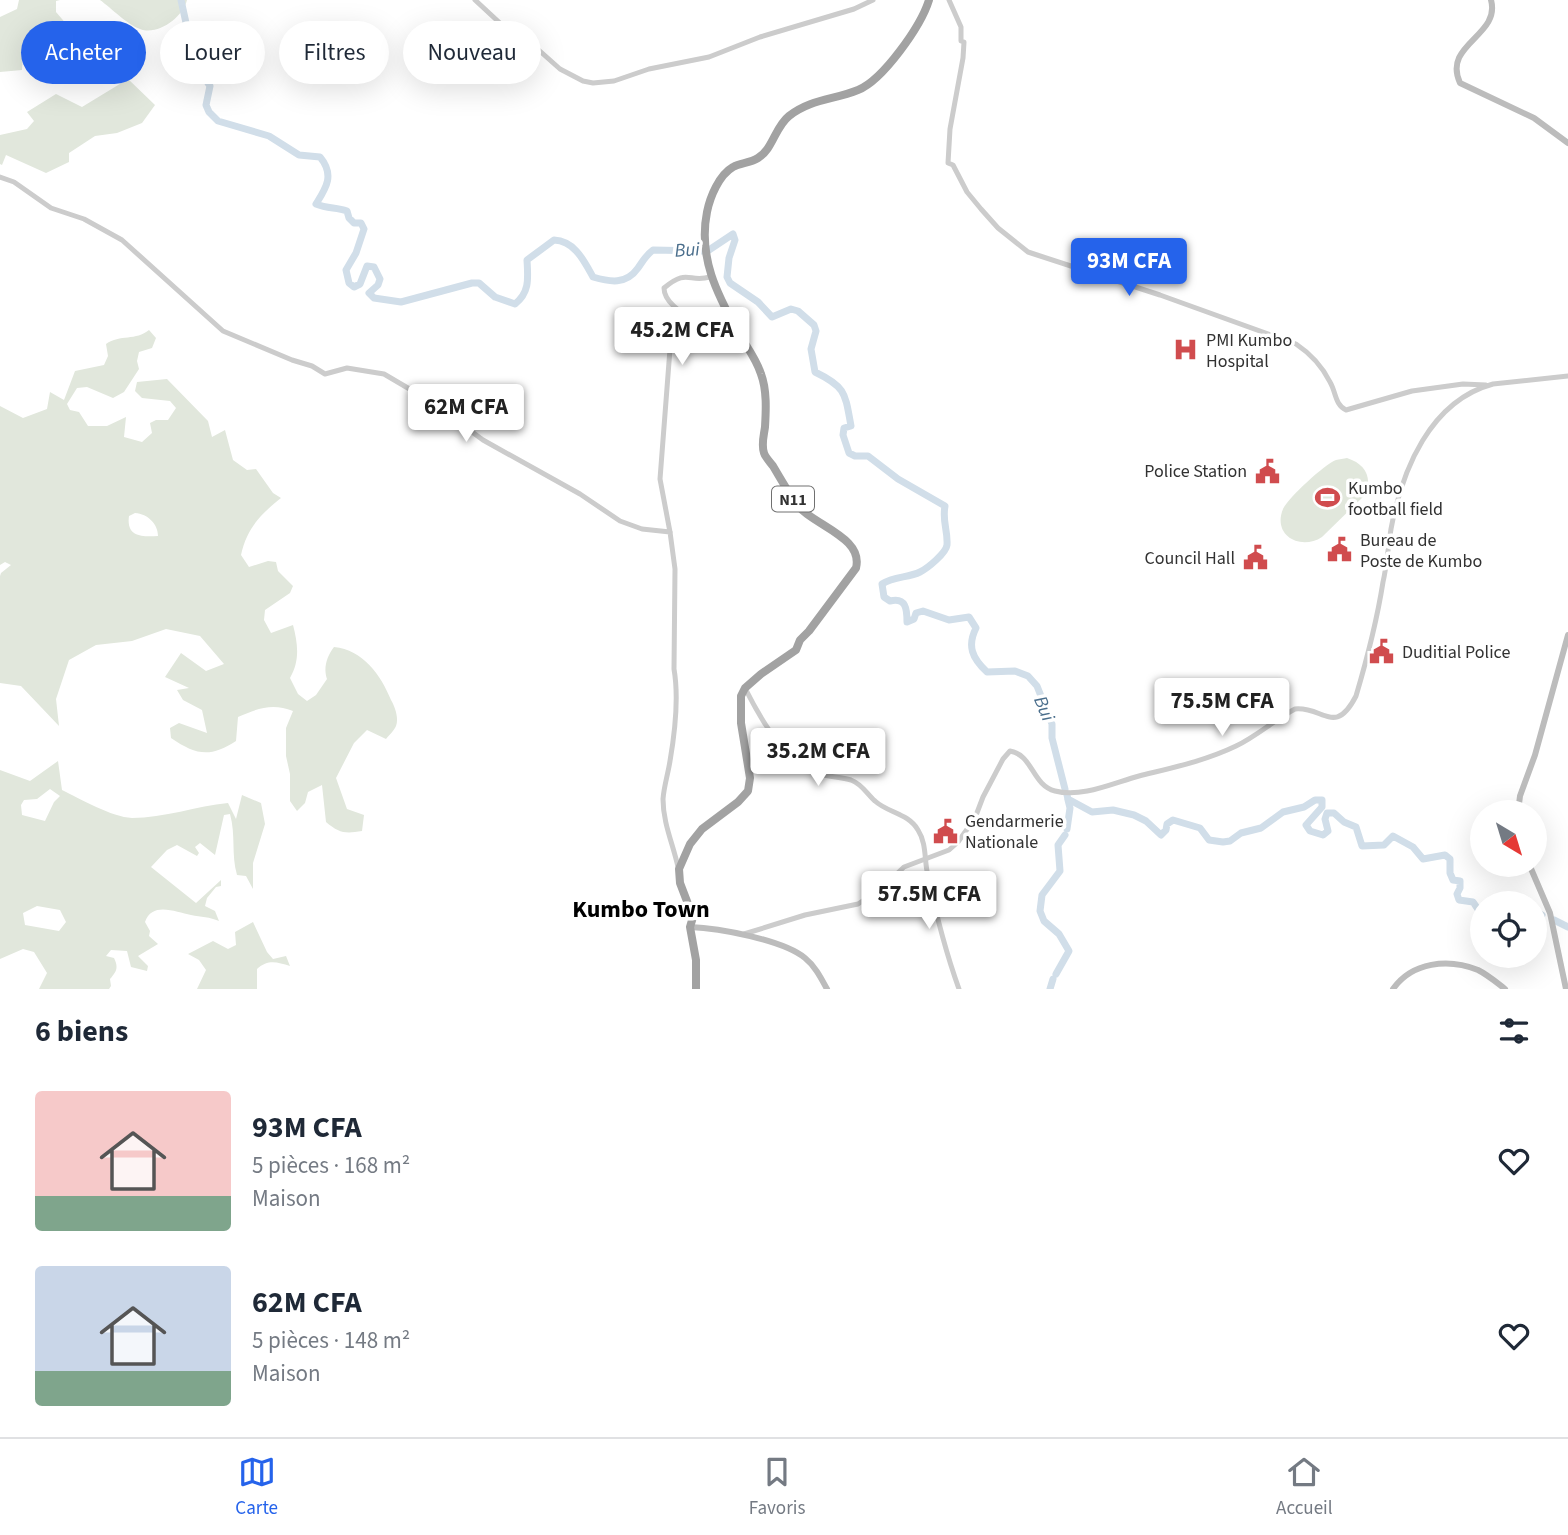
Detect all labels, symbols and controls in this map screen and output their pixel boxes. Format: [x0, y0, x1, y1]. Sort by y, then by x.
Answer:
chip: Acheter [21, 21, 146, 84]
chip: Louer [160, 21, 265, 84]
chip: Filtres [279, 21, 389, 84]
chip: Nouveau [403, 21, 541, 84]
water label: Bui [674, 236, 701, 265]
pin: 93M CFA [1064, 238, 1194, 298]
text: 93M CFA [1087, 244, 1171, 277]
pin: 45.2M CFA [602, 308, 762, 367]
text: 45.2M CFA [630, 313, 734, 346]
place label: PMI Kumbo Hospital [1206, 328, 1292, 374]
hospital icon: PMI Kumbo Hospital [1172, 336, 1200, 364]
pin: 62M CFA [401, 384, 531, 444]
text: 62M CFA [424, 390, 508, 423]
public building icon: Police Station [1253, 457, 1281, 485]
place label: Police Station [1144, 459, 1247, 484]
place label: Kumbo football field [1348, 476, 1443, 522]
sports icon: Kumbo football field [1314, 484, 1342, 512]
road number: N11 [772, 486, 814, 512]
place label: Bureau de Poste de Kumbo [1360, 528, 1482, 574]
public building icon: Bureau de Poste de Kumbo [1326, 536, 1354, 564]
public building icon: Council Hall [1241, 544, 1269, 572]
place label: Council Hall [1145, 546, 1235, 571]
public building icon: Duditial Police [1368, 638, 1396, 666]
place label: Duditial Police [1402, 640, 1510, 665]
pin: 75.5M CFA [1142, 678, 1302, 738]
text: 75.5M CFA [1170, 684, 1274, 717]
water label: Bui [1026, 692, 1061, 726]
pin: 35.2M CFA [738, 728, 898, 788]
text: 35.2M CFA [766, 734, 870, 767]
north arrow [1470, 800, 1547, 877]
map controls [1470, 800, 1547, 968]
place label: Gendarmerie Nationale [965, 809, 1064, 855]
public building icon: Gendarmerie Nationale [931, 817, 959, 845]
pin: 57.5M CFA [849, 872, 1009, 931]
text: 57.5M CFA [877, 877, 981, 910]
button: locate [1470, 891, 1547, 968]
district label: Kumbo Town [572, 892, 710, 927]
text: 6 biens [35, 1010, 128, 1053]
icon: filters [1495, 1012, 1533, 1050]
text: 93M CFA [252, 1106, 362, 1149]
icon: home [91, 1119, 175, 1203]
icon: heart [1495, 1142, 1533, 1180]
text: 5 pièces · 168 m² [252, 1149, 410, 1182]
text: Maison [252, 1182, 321, 1215]
text: 62M CFA [252, 1281, 362, 1324]
icon: home [91, 1294, 175, 1378]
icon: heart [1495, 1317, 1533, 1355]
text: 5 pièces · 148 m² [252, 1324, 410, 1357]
text: Maison [252, 1357, 321, 1390]
tab: Carte [235, 1453, 278, 1522]
tab: Favoris [749, 1453, 805, 1522]
tab: Accueil [1276, 1453, 1333, 1522]

